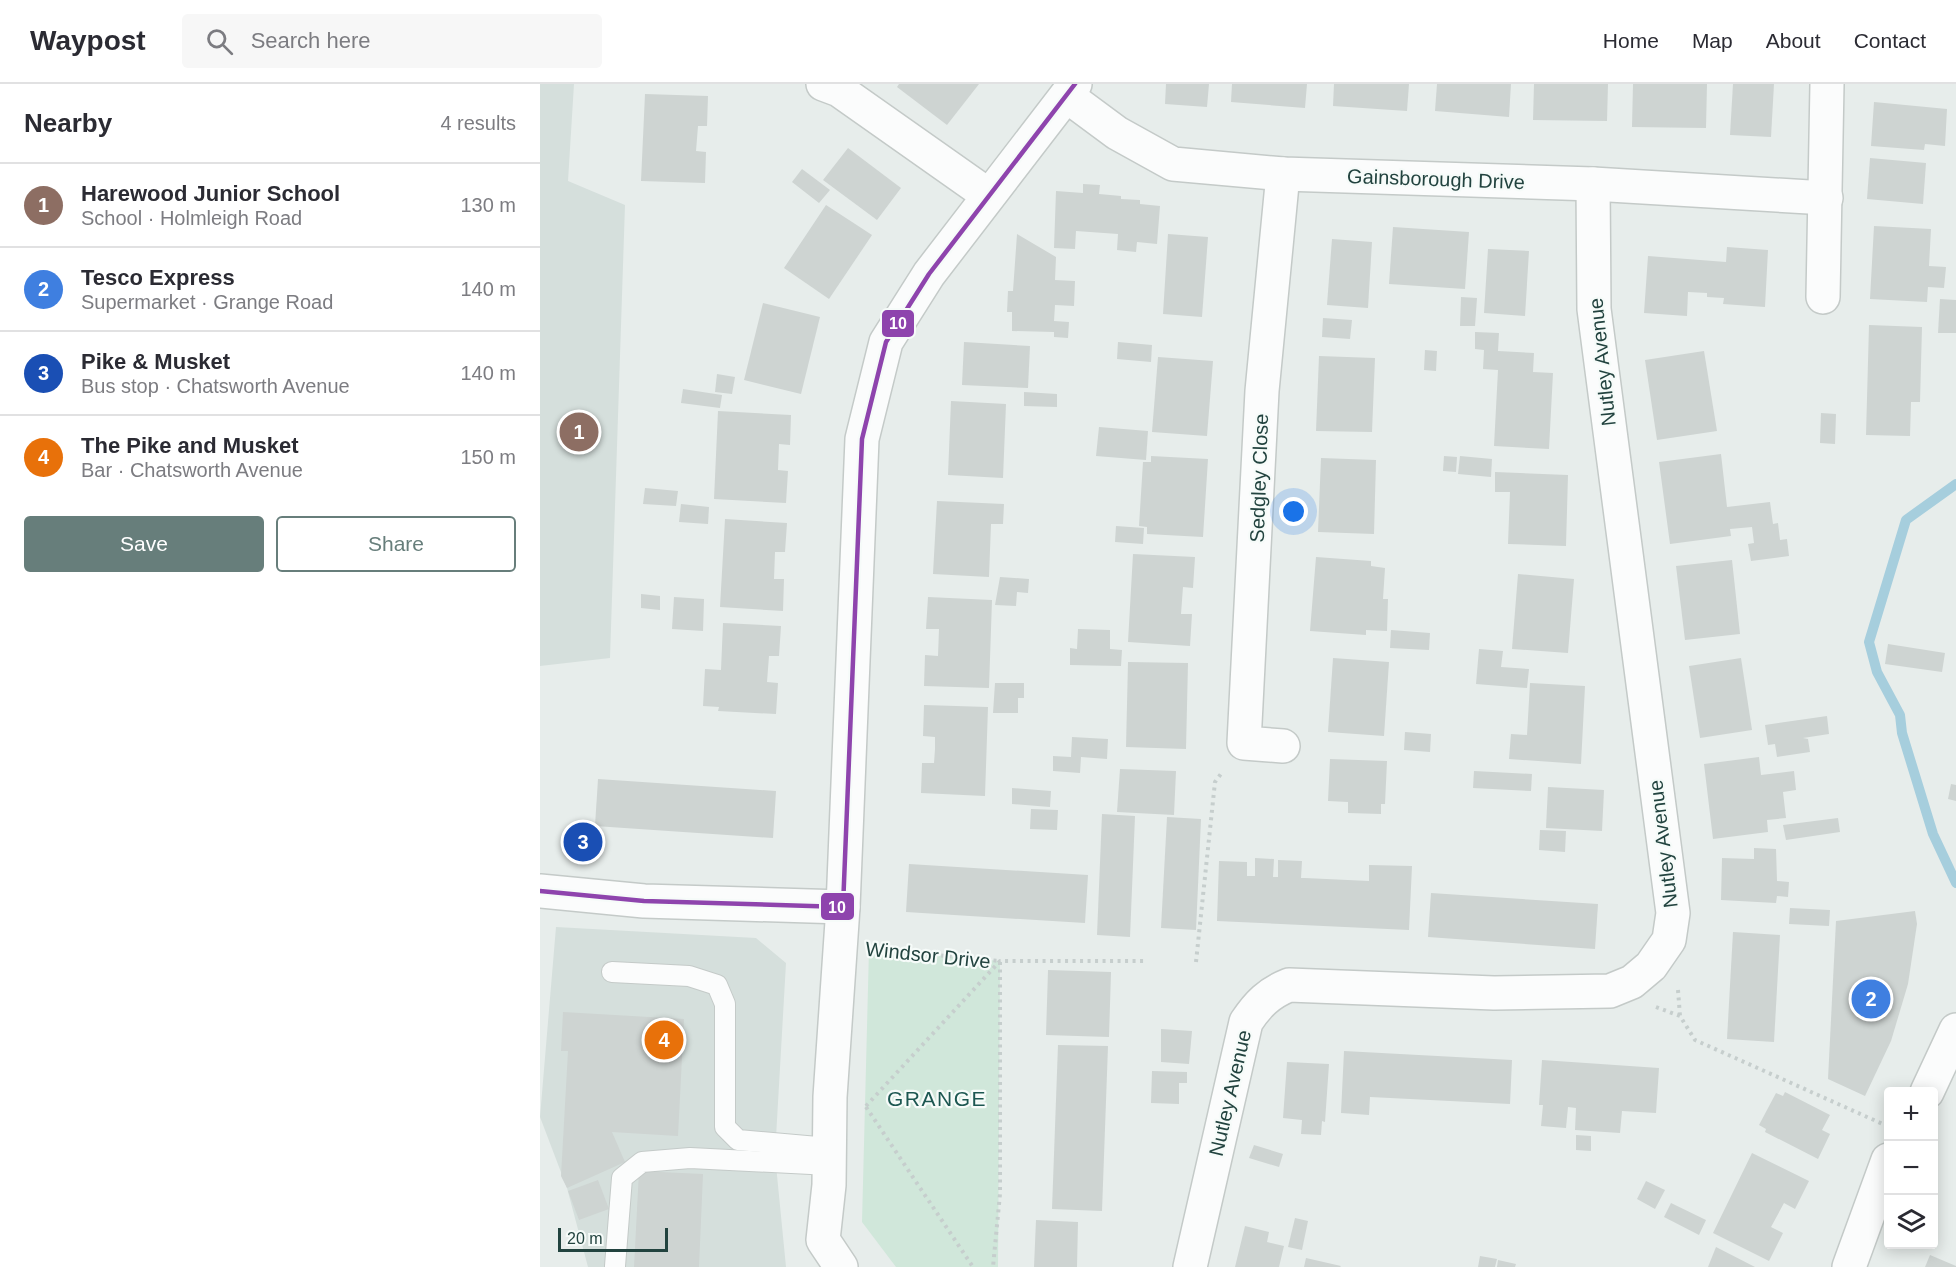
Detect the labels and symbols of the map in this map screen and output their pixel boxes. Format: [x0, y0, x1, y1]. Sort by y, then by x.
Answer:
street label: Gainsborough Drive [1347, 165, 1525, 193]
street label: Nutley Avenue [1584, 297, 1620, 427]
line badge: 10 [881, 309, 915, 338]
text: 10 [889, 315, 907, 332]
pin: 1 [560, 410, 598, 454]
street label: Sedgley Close [1246, 413, 1272, 543]
your location [1279, 497, 1308, 526]
street label: Nutley Avenue [1644, 779, 1682, 909]
pin: 3 [564, 820, 603, 864]
line badge: 10 [820, 892, 855, 921]
text: 10 [828, 899, 846, 916]
street label: Windsor Drive [864, 937, 992, 973]
pin: 2 [1852, 976, 1890, 1022]
pin: 4 [644, 1018, 684, 1062]
street label: Nutley Avenue [1205, 1028, 1255, 1158]
district label: GRANGE [887, 1087, 987, 1110]
scale bar [558, 1225, 668, 1252]

